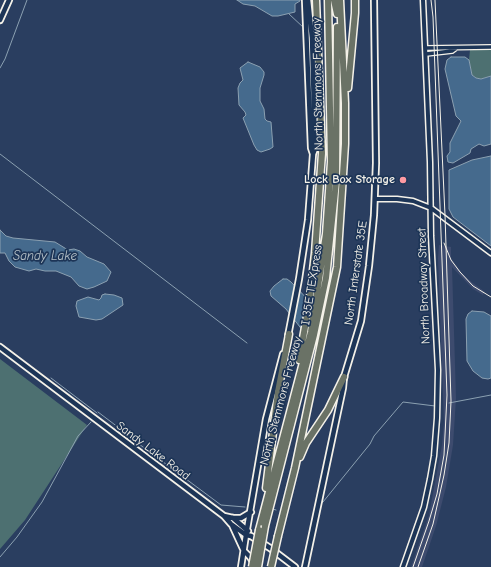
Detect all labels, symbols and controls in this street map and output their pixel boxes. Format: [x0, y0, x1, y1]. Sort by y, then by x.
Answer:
street label: North Stemmons Freeway [310, 18, 326, 150]
place label: Lock Box Storage [304, 173, 395, 187]
marker: Lock Box Storage [398, 175, 408, 185]
street label: North Interstate 35E [342, 220, 370, 326]
street label: North Broadway Street [415, 228, 433, 344]
street label: I 35E TEXpress [299, 244, 325, 326]
water label: Sandy Lake [13, 248, 77, 264]
street label: North Stemmons Freeway [257, 335, 305, 467]
street label: Sandy Lake Road [113, 419, 193, 483]

